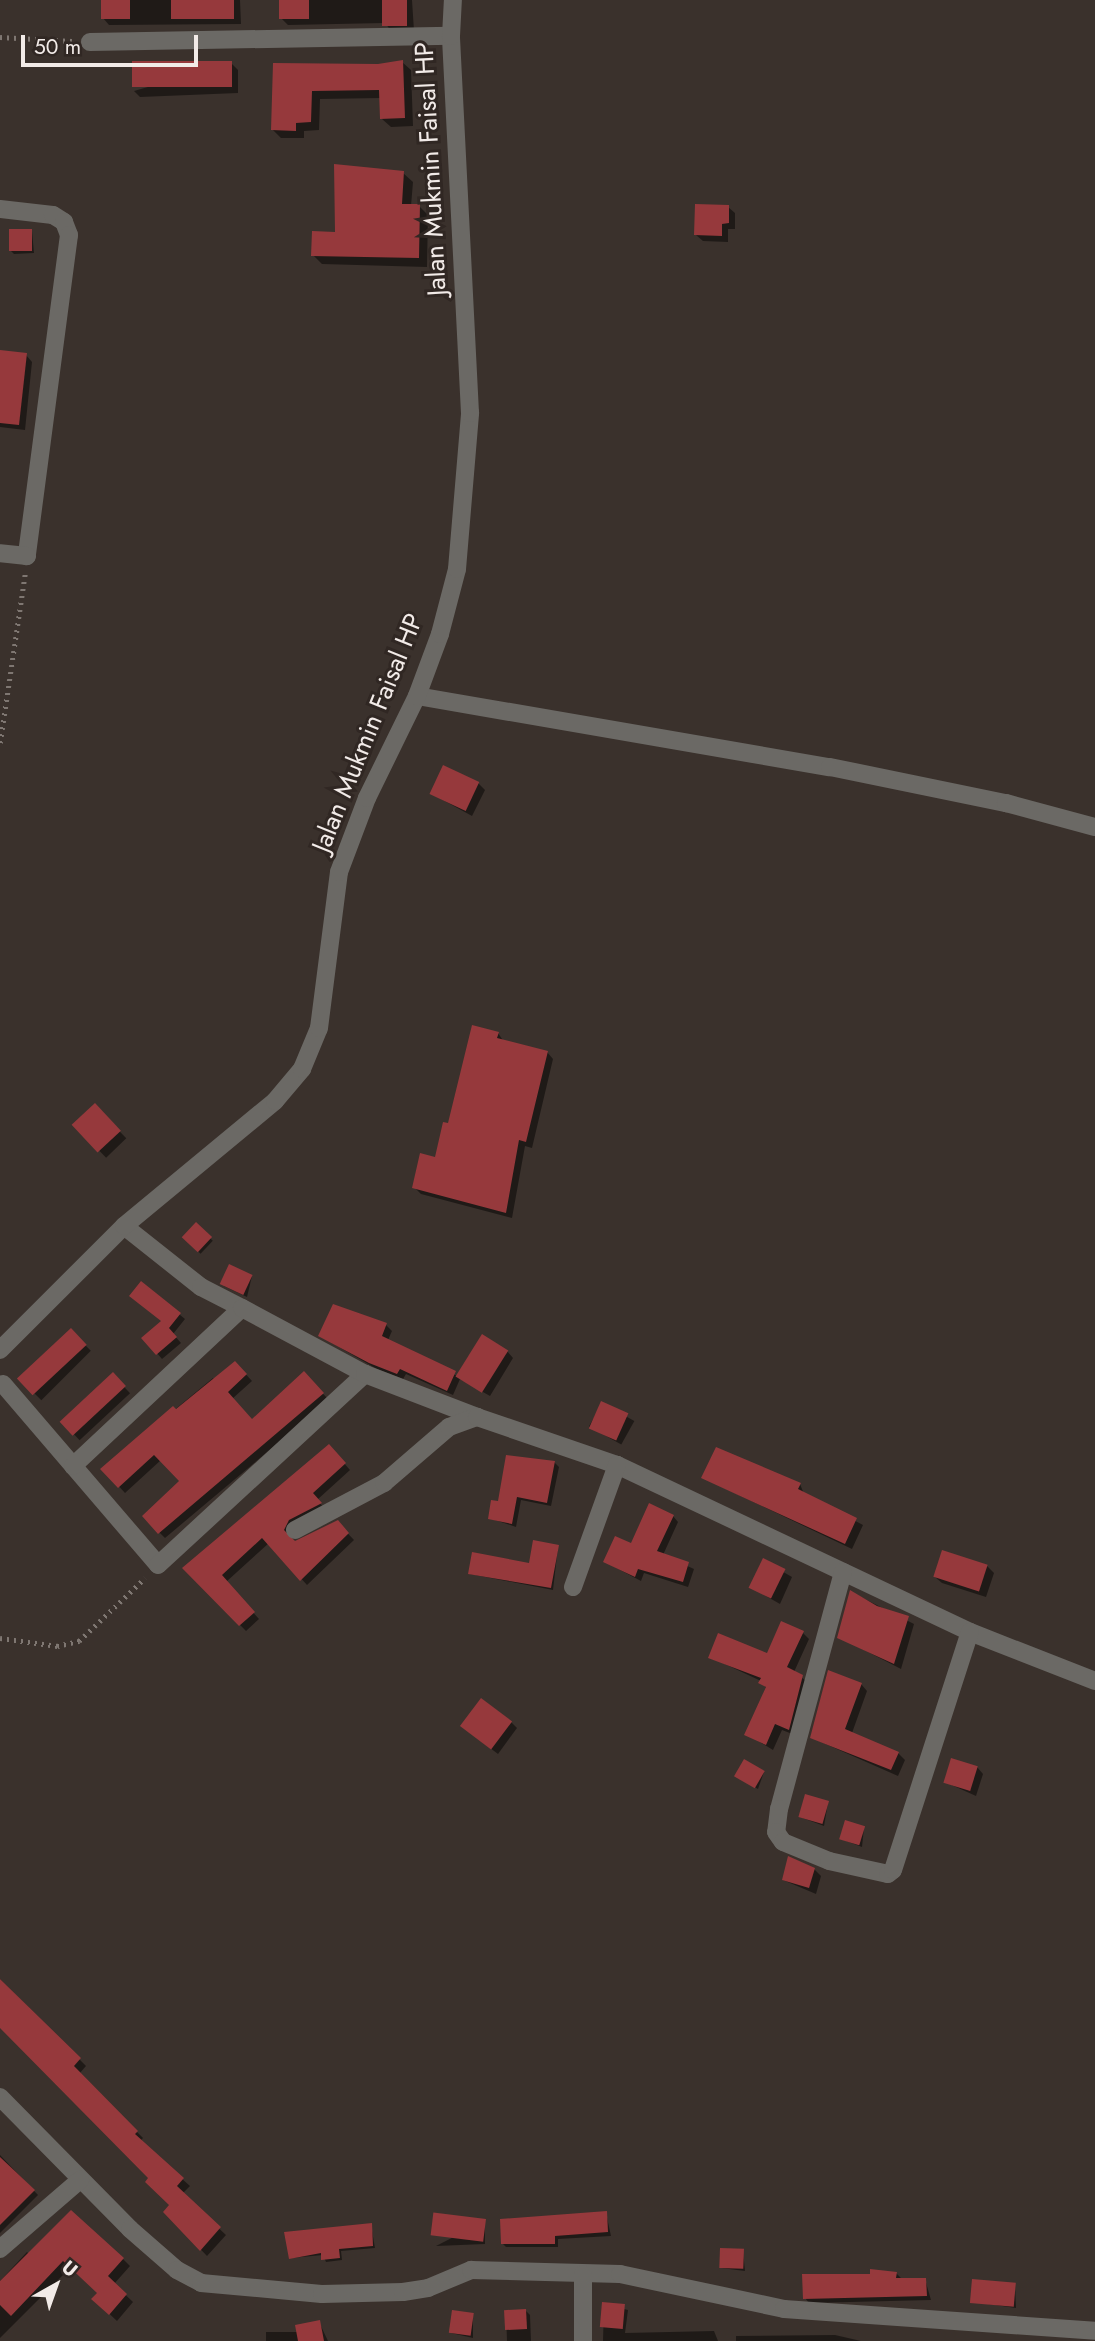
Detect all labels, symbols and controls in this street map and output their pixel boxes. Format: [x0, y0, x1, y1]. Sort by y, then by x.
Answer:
scale bar [24, 21, 201, 65]
text: 50 m [34, 32, 81, 62]
street label: Jalan Mukmin Faisal HP [409, 41, 453, 297]
street label: Jalan Mukmin Faisal HP [306, 609, 430, 857]
north arrow [21, 2250, 91, 2320]
text: U [56, 2254, 84, 2283]

